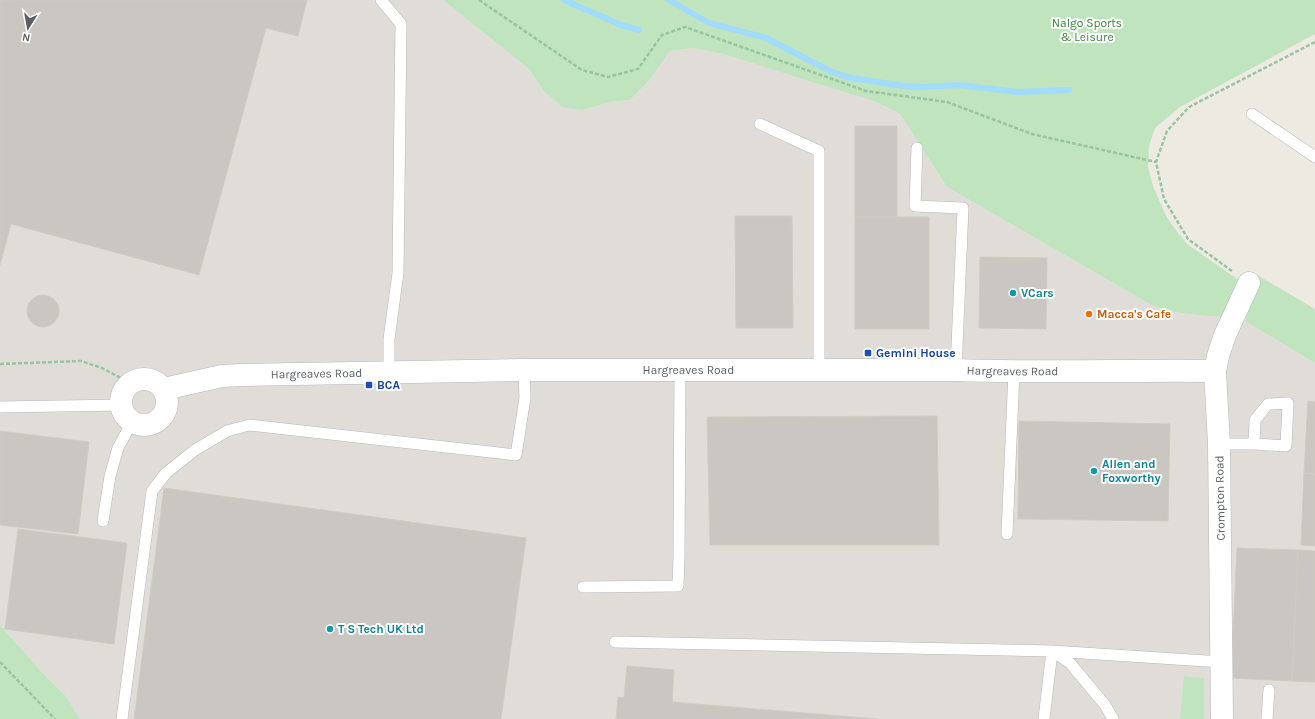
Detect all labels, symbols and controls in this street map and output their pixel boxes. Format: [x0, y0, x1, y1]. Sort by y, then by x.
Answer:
north arrow [8, 8, 48, 48]
park label: Nalgo Sports & Leisure [1052, 16, 1122, 44]
text: N [21, 30, 31, 44]
place label: VCars [1021, 286, 1054, 300]
marker: VCars [1008, 288, 1018, 298]
place label: Macca's Cafe [1097, 307, 1171, 321]
marker: Macca's Cafe [1084, 309, 1094, 319]
place label: Gemini House [876, 346, 956, 360]
marker: Gemini House [863, 348, 873, 358]
street label: Hargreaves Road [643, 363, 734, 377]
street label: Hargreaves Road [966, 363, 1058, 378]
street label: Hargreaves Road [271, 366, 363, 381]
place label: BCA [377, 378, 400, 392]
marker: BCA [364, 380, 374, 390]
street label: Crompton Road [1212, 455, 1228, 541]
place label: Allen and Foxworthy [1102, 457, 1160, 485]
marker: Allen and Foxworthy [1089, 466, 1099, 476]
place label: T S Tech UK Ltd [338, 622, 424, 636]
marker: T S Tech UK Ltd [325, 624, 335, 634]

